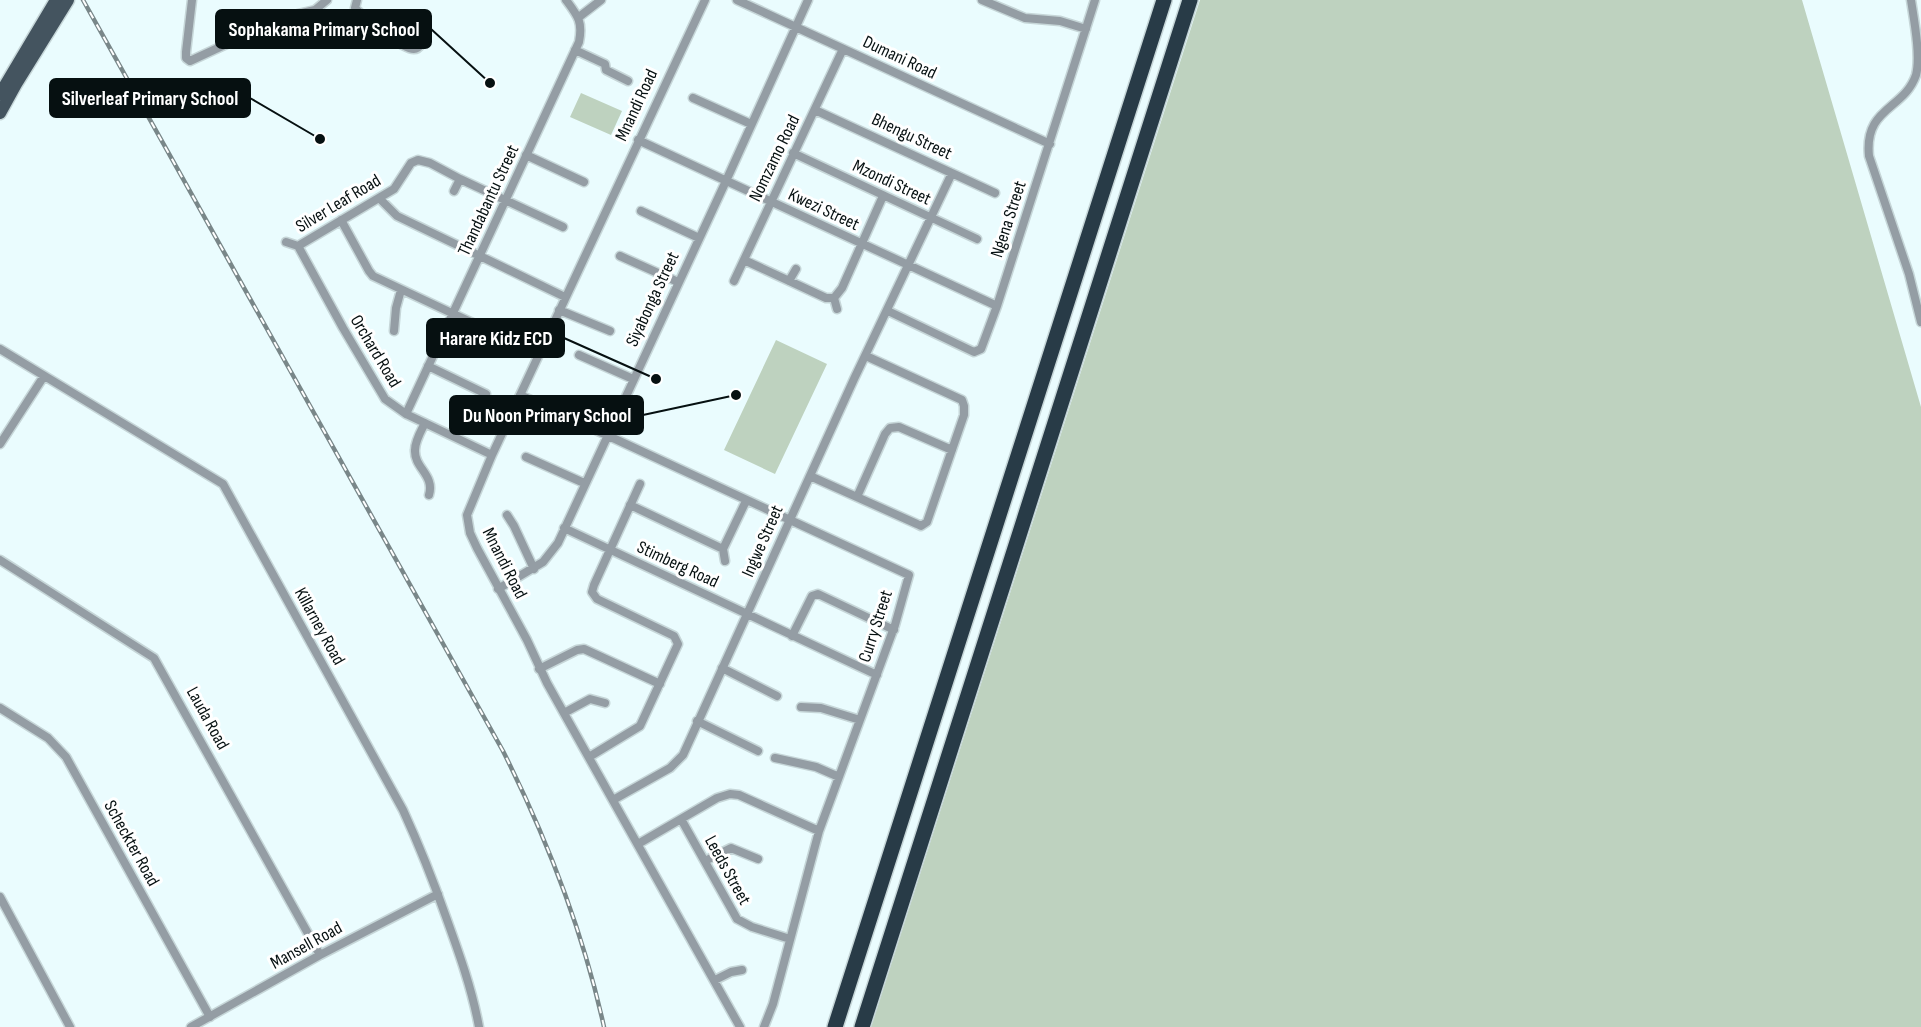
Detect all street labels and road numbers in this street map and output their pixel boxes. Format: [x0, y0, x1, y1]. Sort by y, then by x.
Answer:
street label: Dumani Road [860, 31, 940, 84]
street label: Mnandi Road [611, 66, 662, 144]
street label: Bhengu Street [868, 109, 956, 164]
street label: Nomzamo Road [745, 112, 804, 205]
street label: Thandabantu Street [454, 141, 524, 259]
street label: Mzondi Street [849, 155, 935, 210]
street label: Silver Leaf Road [292, 170, 384, 237]
street label: Ngena Street [986, 178, 1031, 260]
street label: Kwezi Street [785, 184, 863, 235]
street label: Siyabonga Street [621, 248, 684, 350]
street label: Orchard Road [346, 311, 405, 391]
street label: Ingwe Street [737, 502, 788, 580]
street label: Mnandi Road [478, 524, 531, 602]
street label: Stimberg Road [634, 536, 722, 592]
street label: Killarney Road [290, 584, 349, 668]
street label: Curry Street [854, 587, 897, 665]
street label: Lauda Road [182, 683, 233, 753]
street label: Scheckter Road [99, 797, 164, 890]
street label: Leeds Street [700, 832, 755, 909]
street label: Mansell Road [267, 917, 346, 974]

